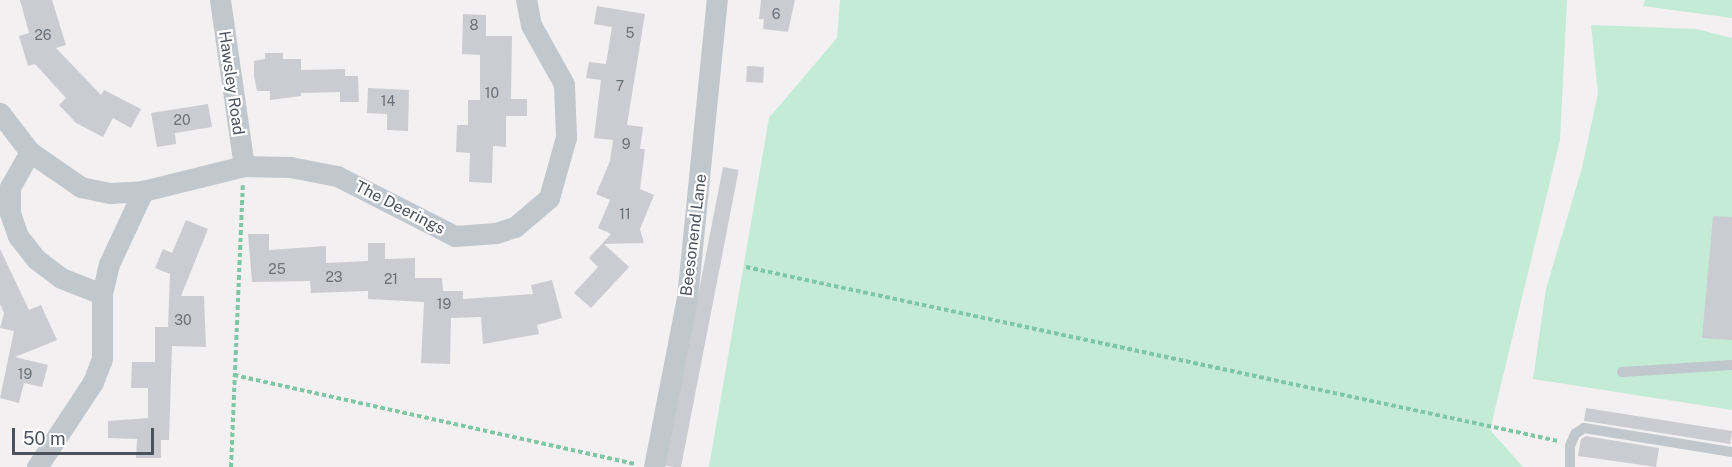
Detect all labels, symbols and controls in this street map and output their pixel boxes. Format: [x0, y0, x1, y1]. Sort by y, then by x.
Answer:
house number: 6 [772, 6, 780, 22]
house number: 8 [469, 17, 479, 33]
house number: 5 [626, 25, 634, 41]
house number: 26 [34, 27, 52, 43]
street label: Hawsley Road [214, 30, 248, 136]
house number: 7 [616, 78, 624, 94]
house number: 10 [485, 85, 499, 101]
house number: 14 [381, 93, 395, 109]
house number: 20 [174, 112, 190, 128]
house number: 9 [622, 136, 630, 152]
street label: Beesonend Lane [677, 173, 711, 297]
street label: The Deerings [352, 177, 448, 239]
house number: 11 [619, 206, 631, 222]
house number: 25 [268, 261, 286, 277]
house number: 23 [325, 269, 343, 285]
house number: 21 [384, 271, 398, 287]
house number: 19 [437, 296, 451, 312]
house number: 30 [174, 312, 192, 328]
house number: 19 [18, 366, 32, 382]
scale bar [15, 416, 158, 454]
text: 50 m [23, 428, 66, 449]

